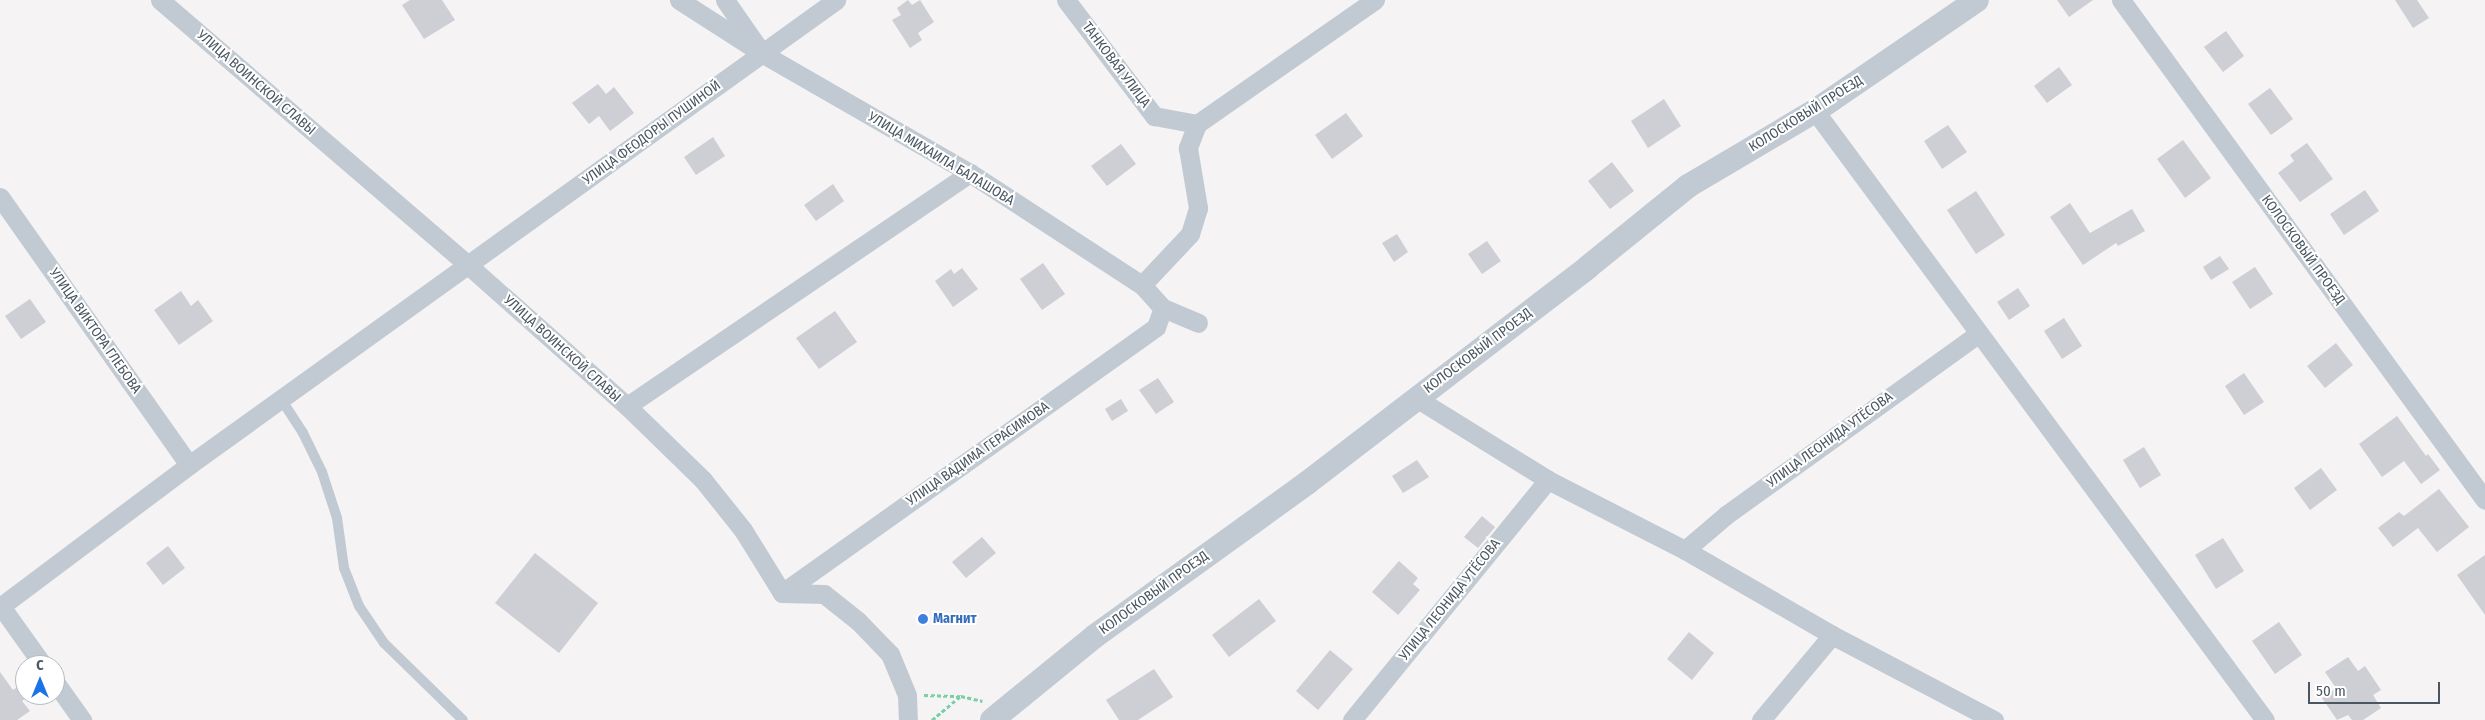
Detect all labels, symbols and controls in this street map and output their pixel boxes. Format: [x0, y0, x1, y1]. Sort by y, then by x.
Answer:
street label: ТАНКОВАЯ УЛИЦА [1078, 19, 1154, 111]
street label: УЛИЦА ВОИНСКОЙ СЛАВЫ [193, 27, 319, 139]
street label: КОЛОСКОВЫЙ ПРОЕЗД [1746, 72, 1866, 156]
street label: УЛИЦА ФЕОДОРЫ ПУШИНОЙ [580, 77, 724, 189]
street label: УЛИЦА МИХАИЛА БАЛАШОВА [865, 109, 1017, 209]
street label: КОЛОСКОВЫЙ ПРОЕЗД [2258, 192, 2348, 308]
street label: УЛИЦА ВИКТОРА ГЛЕБОВА [45, 265, 145, 397]
street label: УЛИЦА ВОИНСКОЙ СЛАВЫ [500, 292, 624, 406]
street label: КОЛОСКОВЫЙ ПРОЕЗД [1421, 305, 1535, 397]
street label: УЛИЦА ЛЕОНИДА УТЁСОВА [1764, 389, 1896, 491]
street label: УЛИЦА ВАДИМА ГЕРАСИМОВА [904, 398, 1052, 510]
street label: УЛИЦА ЛЕОНИДА УТЁСОВА [1396, 536, 1504, 664]
street label: КОЛОСКОВЫЙ ПРОЕЗД [1096, 548, 1212, 638]
place label: Магнит [933, 611, 976, 627]
marker: Магнит [917, 613, 929, 625]
north arrow [15, 655, 65, 705]
text: С [36, 657, 44, 674]
scale bar [2310, 672, 2442, 704]
text: 50 m [2316, 682, 2346, 700]

